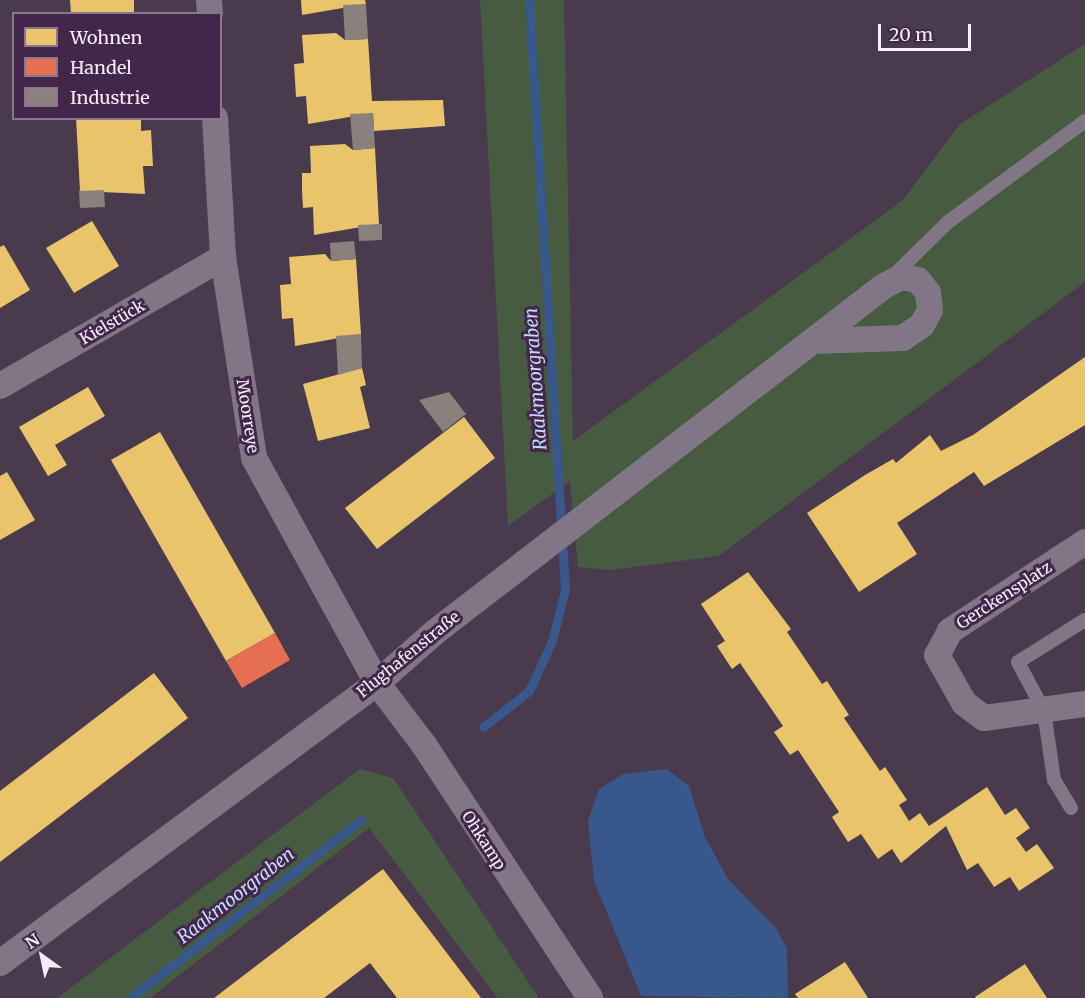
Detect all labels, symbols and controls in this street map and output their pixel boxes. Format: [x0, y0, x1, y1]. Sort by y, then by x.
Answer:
legend [12, 12, 222, 120]
scale bar [881, 12, 974, 50]
text: 20 m [889, 23, 933, 46]
text: Wohnen [70, 26, 143, 49]
text: Handel [70, 56, 132, 79]
text: Industrie [70, 86, 150, 109]
street label: Kielstück [76, 296, 148, 348]
water label: Raakmoorgraben [520, 307, 552, 451]
street label: Moorreye [233, 378, 263, 454]
street label: Gerckensplatz [953, 557, 1055, 633]
street label: Flughafenstraße [353, 607, 463, 701]
street label: Ohkamp [458, 807, 510, 873]
water label: Raakmoorgraben [173, 844, 299, 948]
north arrow [12, 926, 72, 986]
text: N [21, 929, 43, 953]

